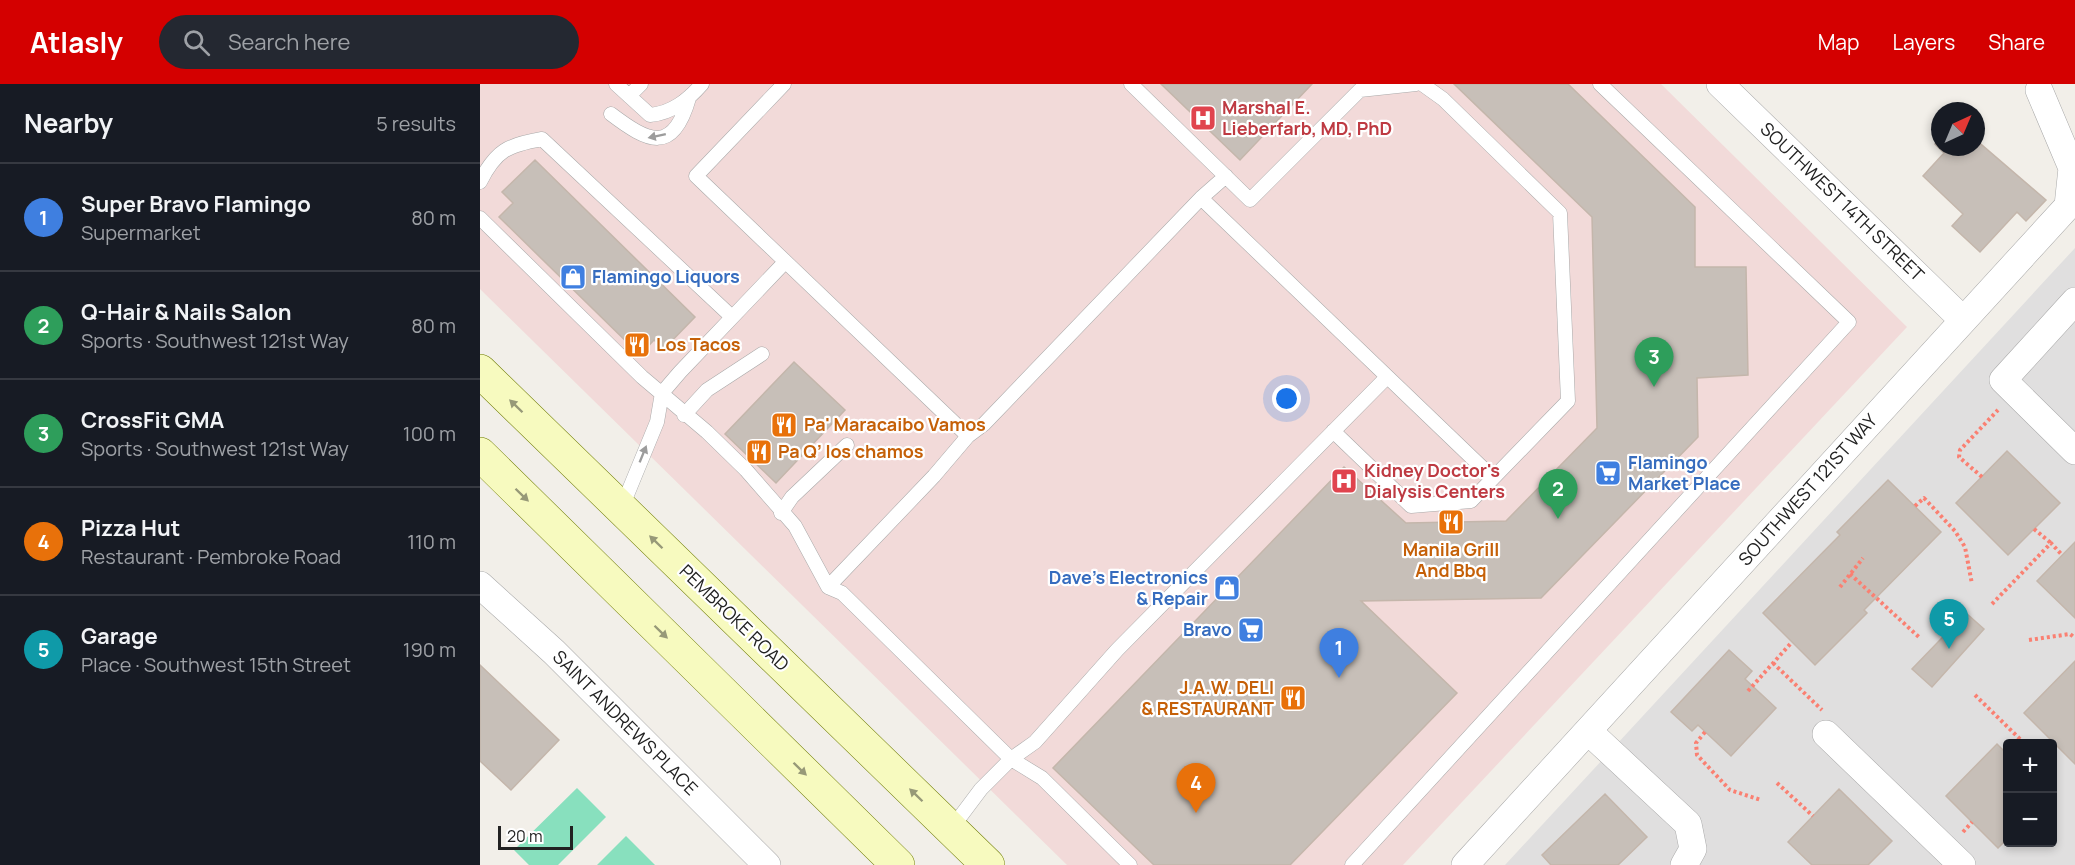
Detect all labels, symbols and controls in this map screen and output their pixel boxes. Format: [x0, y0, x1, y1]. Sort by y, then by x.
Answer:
search box [159, 15, 579, 69]
text: Atlasly [30, 23, 123, 61]
icon: search [180, 26, 213, 59]
text: Search here [228, 27, 350, 57]
text: Map [1818, 28, 1859, 56]
text: Layers [1892, 28, 1955, 56]
text: Share [1988, 28, 2045, 56]
place label: Marshal E. Lieberfarb, MD, PhD [1222, 95, 1392, 140]
north arrow [1931, 102, 1985, 156]
hospital icon: Marshal E. Lieberfarb, MD, PhD [1188, 103, 1218, 133]
text: Nearby [24, 105, 113, 141]
text: 5 results [376, 110, 456, 137]
street label: SOUTHWEST 14TH STREET [1756, 117, 1930, 286]
one-way arrow [647, 132, 666, 141]
text: Super Bravo Flamingo [81, 189, 311, 219]
text: 1 [39, 204, 48, 231]
text: 80 m [411, 204, 456, 231]
text: Supermarket [81, 219, 201, 246]
shop icon: Flamingo Liquors [558, 262, 588, 292]
place label: Flamingo Liquors [592, 264, 740, 288]
text: Q-Hair & Nails Salon [81, 297, 292, 327]
text: 2 [38, 312, 49, 339]
text: 80 m [411, 312, 456, 339]
text: Sports · Southwest 121st Way [81, 327, 349, 354]
restaurant icon: Los Tacos [622, 330, 652, 360]
place label: Los Tacos [656, 332, 741, 356]
pin: 3 [1634, 338, 1674, 387]
your location [1272, 384, 1301, 413]
one-way arrow [509, 399, 524, 413]
text: CrossFit GMA [81, 405, 224, 435]
street label: SOUTHWEST 121ST WAY [1733, 408, 1883, 570]
restaurant icon: Pa' Maracaibo Vamos [769, 410, 799, 440]
place label: Pa' Maracaibo Vamos [804, 412, 986, 436]
text: 3 [38, 420, 49, 447]
text: 100 m [403, 420, 456, 447]
text: Sports · Southwest 121st Way [81, 435, 349, 462]
restaurant icon: Pa Q’ los chamos [744, 437, 774, 467]
place label: Pa Q’ los chamos [778, 439, 924, 463]
one-way arrow [638, 445, 648, 463]
place label: Flamingo Market Place [1628, 450, 1741, 495]
place label: Kidney Doctor's Dialysis Centers [1364, 458, 1505, 503]
supermarket icon: Flamingo Market Place [1593, 458, 1623, 488]
hospital icon: Kidney Doctor's Dialysis Centers [1329, 466, 1359, 496]
pin: 2 [1538, 470, 1578, 519]
one-way arrow [514, 488, 528, 502]
restaurant icon: Manila Grill And Bbq [1436, 507, 1466, 537]
text: Pizza Hut [81, 513, 180, 543]
text: 4 [37, 528, 50, 555]
text: 110 m [407, 528, 456, 555]
one-way arrow [648, 535, 663, 549]
place label: Manila Grill And Bbq [1403, 537, 1499, 582]
text: Restaurant · Pembroke Road [81, 543, 341, 570]
street label: PEMBROKE ROAD [675, 559, 795, 676]
place label: Dave's Electronics & Repair [1049, 565, 1208, 610]
shop icon: Dave's Electronics & Repair [1212, 573, 1242, 603]
pin: 5 [1930, 600, 1968, 649]
supermarket icon: Bravo [1236, 615, 1266, 645]
place label: Bravo [1183, 617, 1232, 641]
text: Garage [81, 621, 158, 651]
one-way arrow [653, 625, 668, 639]
pin: 1 [1320, 628, 1358, 678]
text: 5 [38, 636, 49, 663]
text: 190 m [403, 636, 456, 663]
street label: SAINT ANDREWS PLACE [548, 645, 703, 800]
text: Place · Southwest 15th Street [81, 651, 351, 678]
place label: J.A.W. DELI & RESTAURANT [1141, 675, 1274, 720]
restaurant icon: J.A.W. DELI & RESTAURANT [1278, 683, 1308, 713]
map controls [2003, 739, 2057, 847]
button: + [2003, 739, 2057, 793]
one-way arrow [792, 761, 806, 775]
pin: 4 [1176, 764, 1216, 813]
one-way arrow [909, 789, 923, 803]
button: − [2003, 793, 2057, 847]
scale bar [498, 823, 573, 850]
text: 20 m [507, 825, 543, 847]

